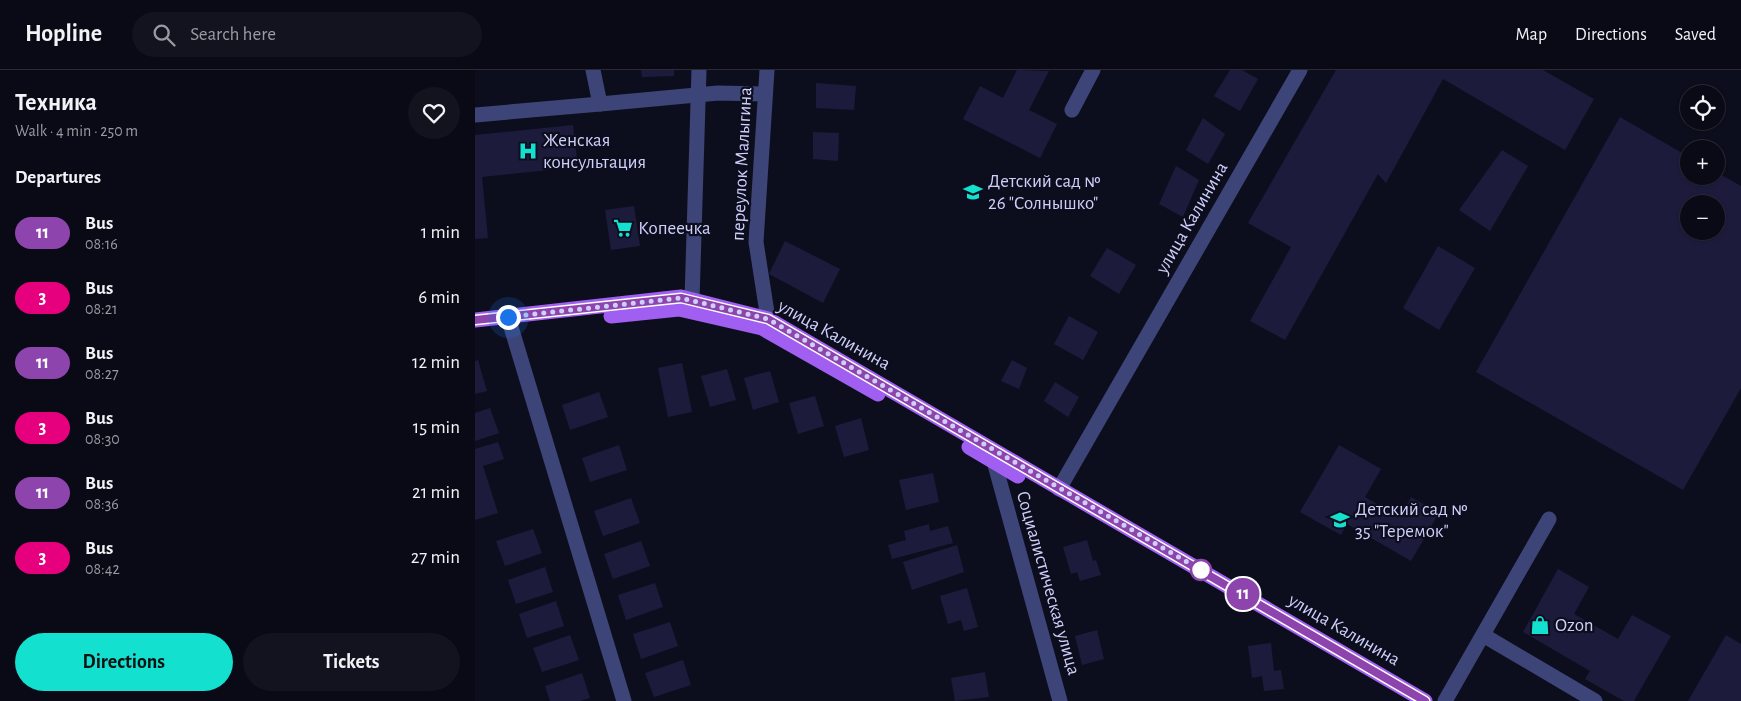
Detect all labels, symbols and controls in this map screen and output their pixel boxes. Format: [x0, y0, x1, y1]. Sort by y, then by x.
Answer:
search box [132, 12, 482, 57]
icon: search [150, 21, 178, 49]
text: Hopline [25, 22, 102, 46]
text: Search here [190, 25, 276, 44]
text: Map [1516, 26, 1547, 44]
text: Directions [1575, 26, 1647, 44]
text: Saved [1675, 26, 1716, 44]
map controls [1680, 85, 1725, 240]
button: locate [1680, 85, 1725, 130]
street label: переулок Малыгина [728, 86, 756, 241]
button: heart [408, 87, 460, 139]
text: Техника [15, 91, 97, 115]
text: Walk · 4 min · 250 m [15, 123, 138, 139]
place label: Женская консультация [543, 131, 646, 172]
hospital icon: Женская консультация [517, 140, 539, 162]
button: + [1680, 140, 1725, 185]
street label: улица Калинина [1152, 159, 1232, 278]
text: Departures [15, 168, 101, 187]
place label: Детский сад № 26 "Солнышко" [988, 172, 1101, 213]
school or university icon: Детский сад № 26 "Солнышко" [962, 181, 984, 203]
button: − [1680, 195, 1725, 240]
text: Bus [85, 214, 113, 233]
supermarket icon: Копеечка [612, 217, 634, 239]
place label: Копеечка [638, 219, 711, 238]
text: 1 min [421, 223, 460, 242]
text: 11 [36, 224, 49, 242]
text: 08:16 [85, 236, 118, 252]
text: Bus [85, 279, 113, 298]
text: 6 min [418, 288, 460, 307]
text: 3 [39, 289, 46, 307]
street label: улица Калинина [774, 296, 894, 374]
text: 08:21 [85, 301, 117, 317]
your location [496, 305, 521, 330]
text: Bus [85, 344, 113, 363]
text: 12 min [412, 353, 460, 372]
text: 11 [36, 354, 49, 372]
text: 08:27 [85, 366, 119, 382]
text: Bus [85, 409, 113, 428]
text: 15 min [413, 418, 460, 437]
text: 3 [39, 419, 46, 437]
text: 08:30 [85, 431, 120, 447]
text: Bus [85, 474, 113, 493]
text: 21 min [412, 483, 460, 502]
text: 11 [36, 484, 49, 502]
street label: Социалистическая улица [1013, 489, 1083, 677]
text: 08:36 [85, 496, 119, 512]
place label: Детский сад № 35 "Теремок" [1355, 500, 1468, 541]
school or university icon: Детский сад № 35 "Теремок" [1329, 509, 1351, 531]
text: Bus [85, 539, 113, 558]
text: 27 min [411, 548, 460, 567]
text: 3 [39, 549, 46, 567]
unlabelled marker [1190, 559, 1212, 581]
text: 08:42 [85, 561, 120, 577]
line badge: 11 [1221, 578, 1265, 610]
text: 11 [1237, 585, 1249, 603]
street label: улица Калинина [1284, 590, 1403, 670]
shop icon: Ozon [1529, 614, 1551, 636]
place label: Ozon [1555, 616, 1594, 635]
button: Directions [15, 633, 233, 691]
button: Tickets [243, 633, 460, 691]

